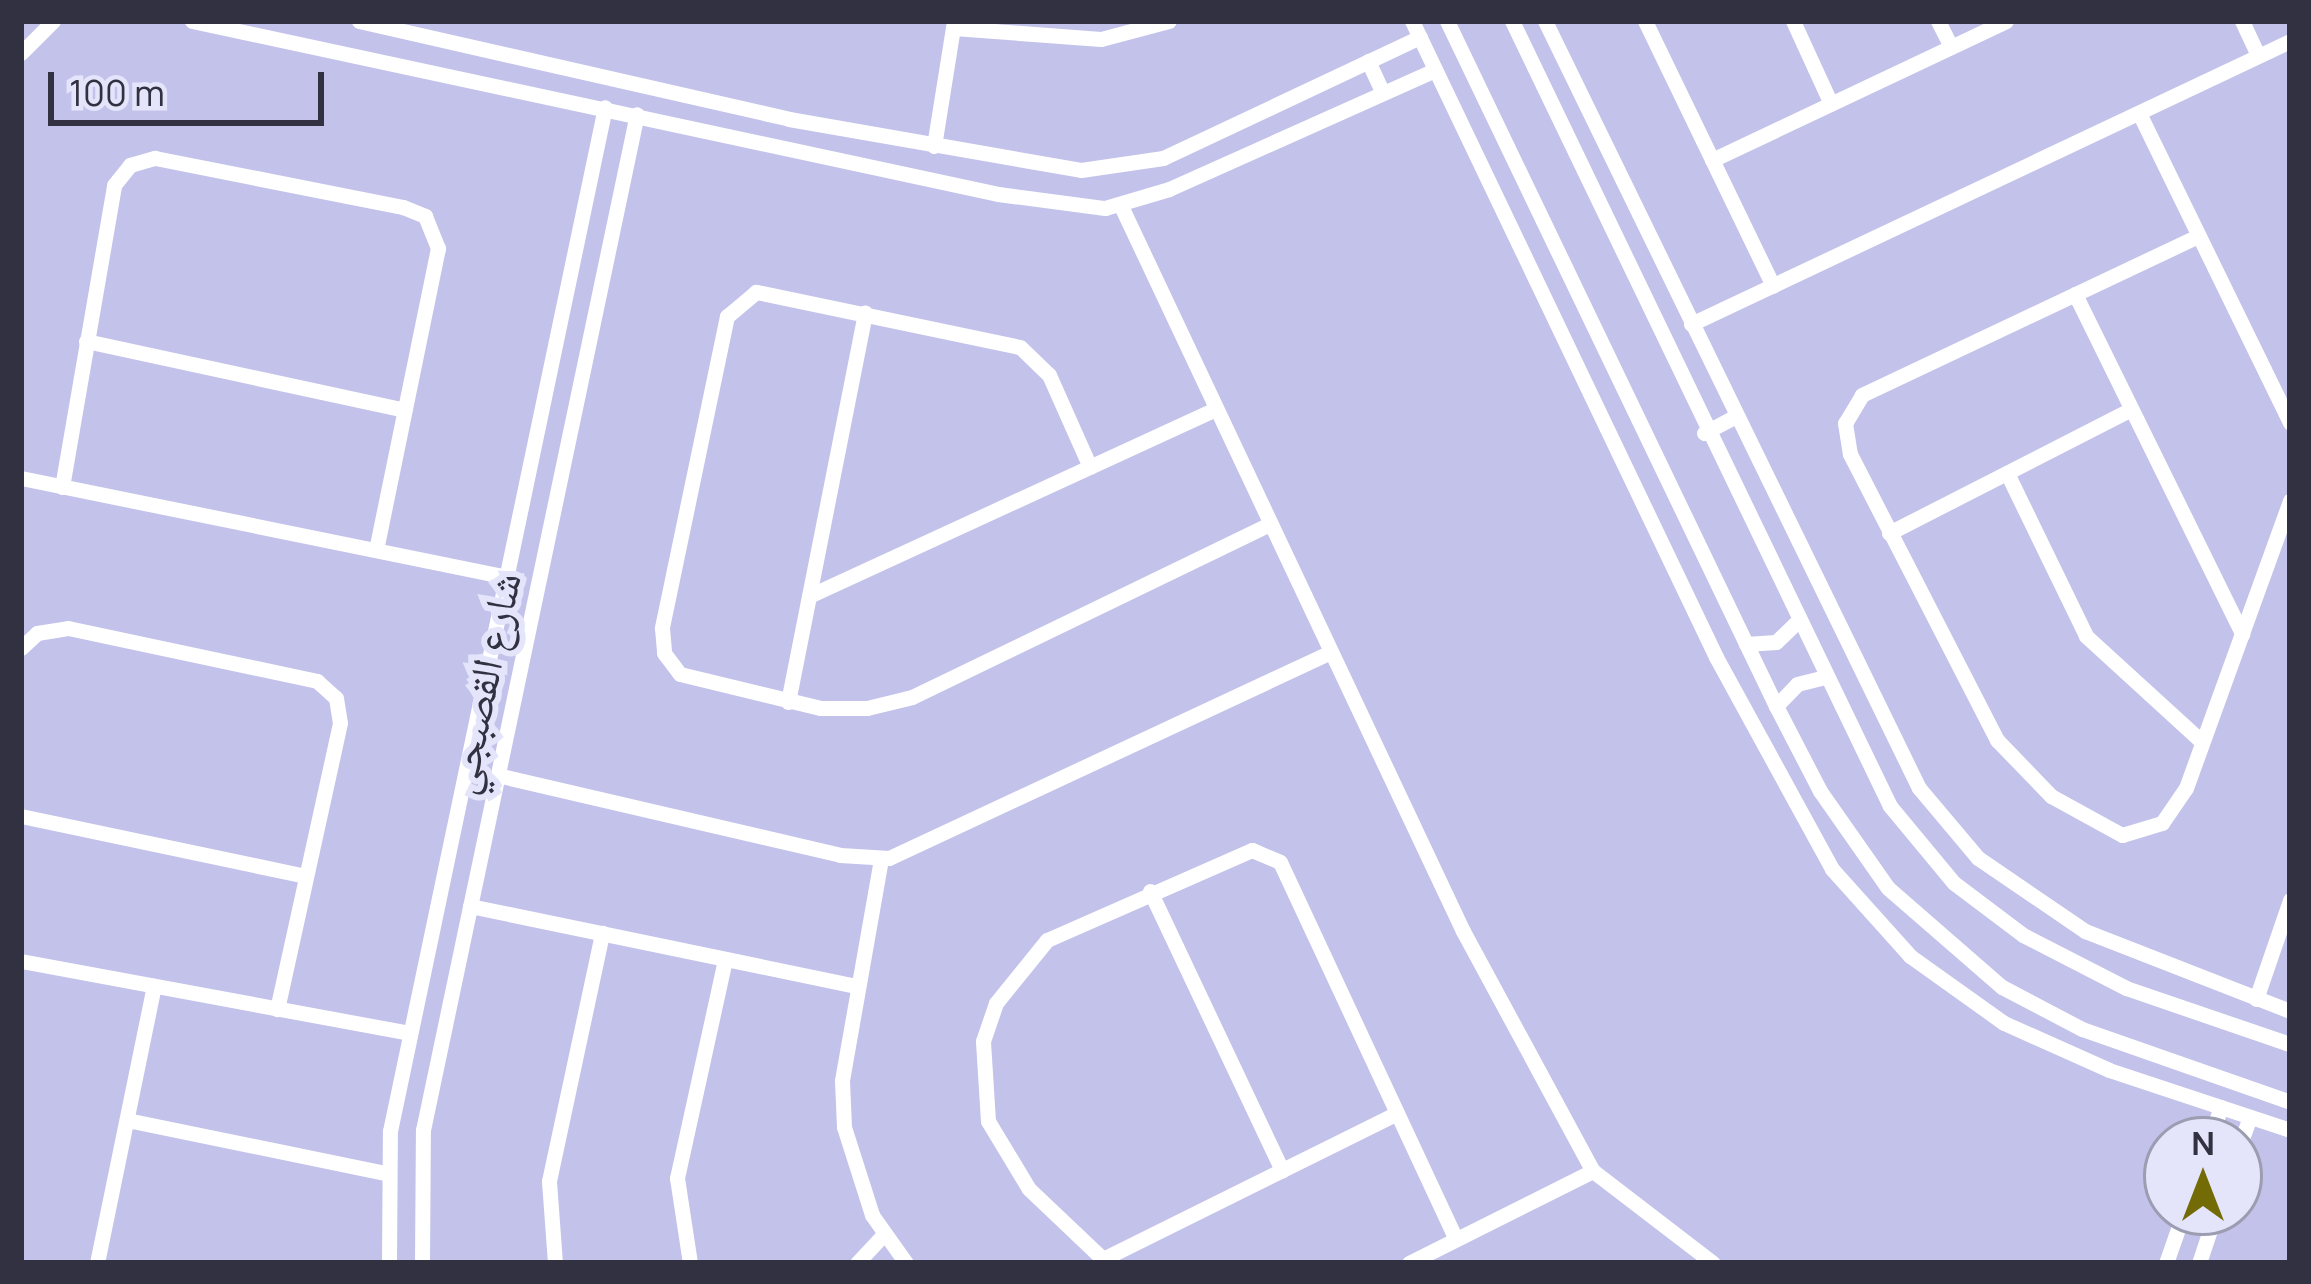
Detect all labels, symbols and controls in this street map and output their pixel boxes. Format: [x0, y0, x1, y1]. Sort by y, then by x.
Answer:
scale bar [54, 48, 330, 122]
text: 100 m [69, 68, 165, 117]
street label: شارع القصبجي [434, 568, 530, 798]
north arrow [2143, 1116, 2263, 1236]
text: N [2191, 1120, 2215, 1165]

